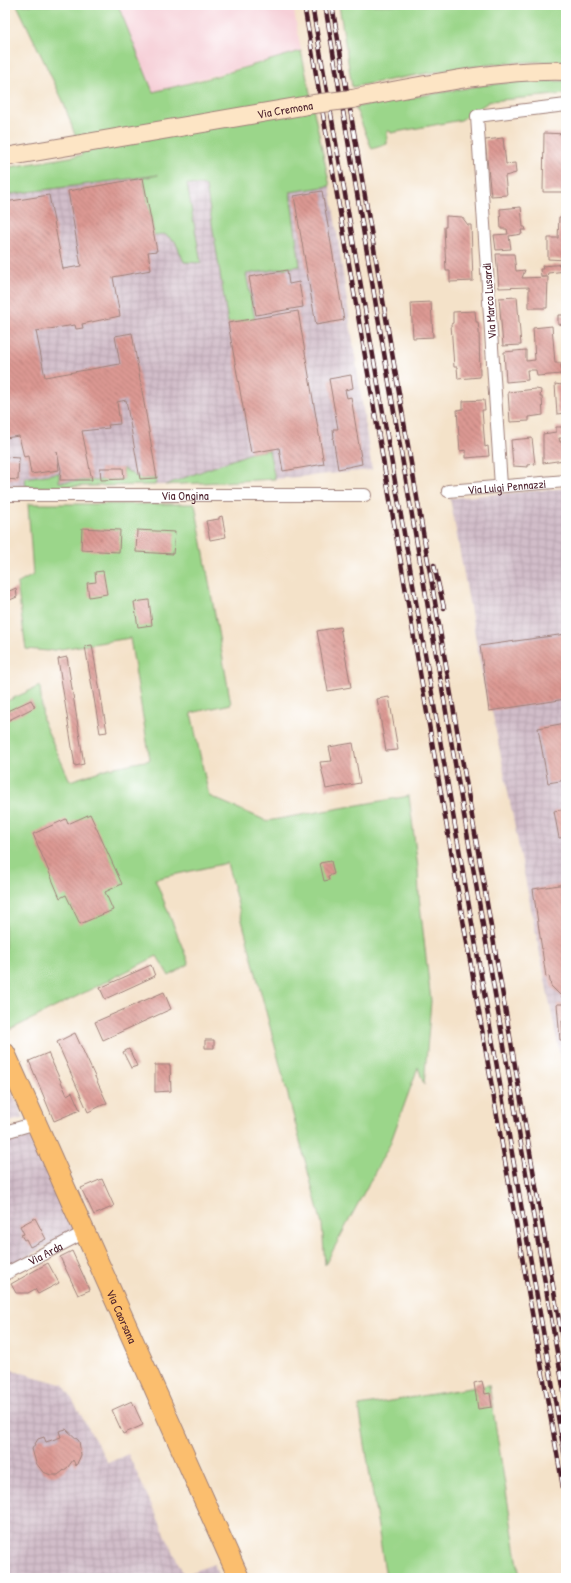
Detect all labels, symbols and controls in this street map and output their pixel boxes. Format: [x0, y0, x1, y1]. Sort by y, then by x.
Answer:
street label: Via Cremona [256, 96, 314, 122]
street label: Via Marco Lusardi [478, 262, 500, 340]
street label: Via Luigi Pennazzi [467, 474, 547, 498]
street label: Via Ongina [161, 487, 209, 504]
street label: Via Arda [25, 1237, 65, 1269]
street label: Via Caorsana [103, 1286, 142, 1346]

